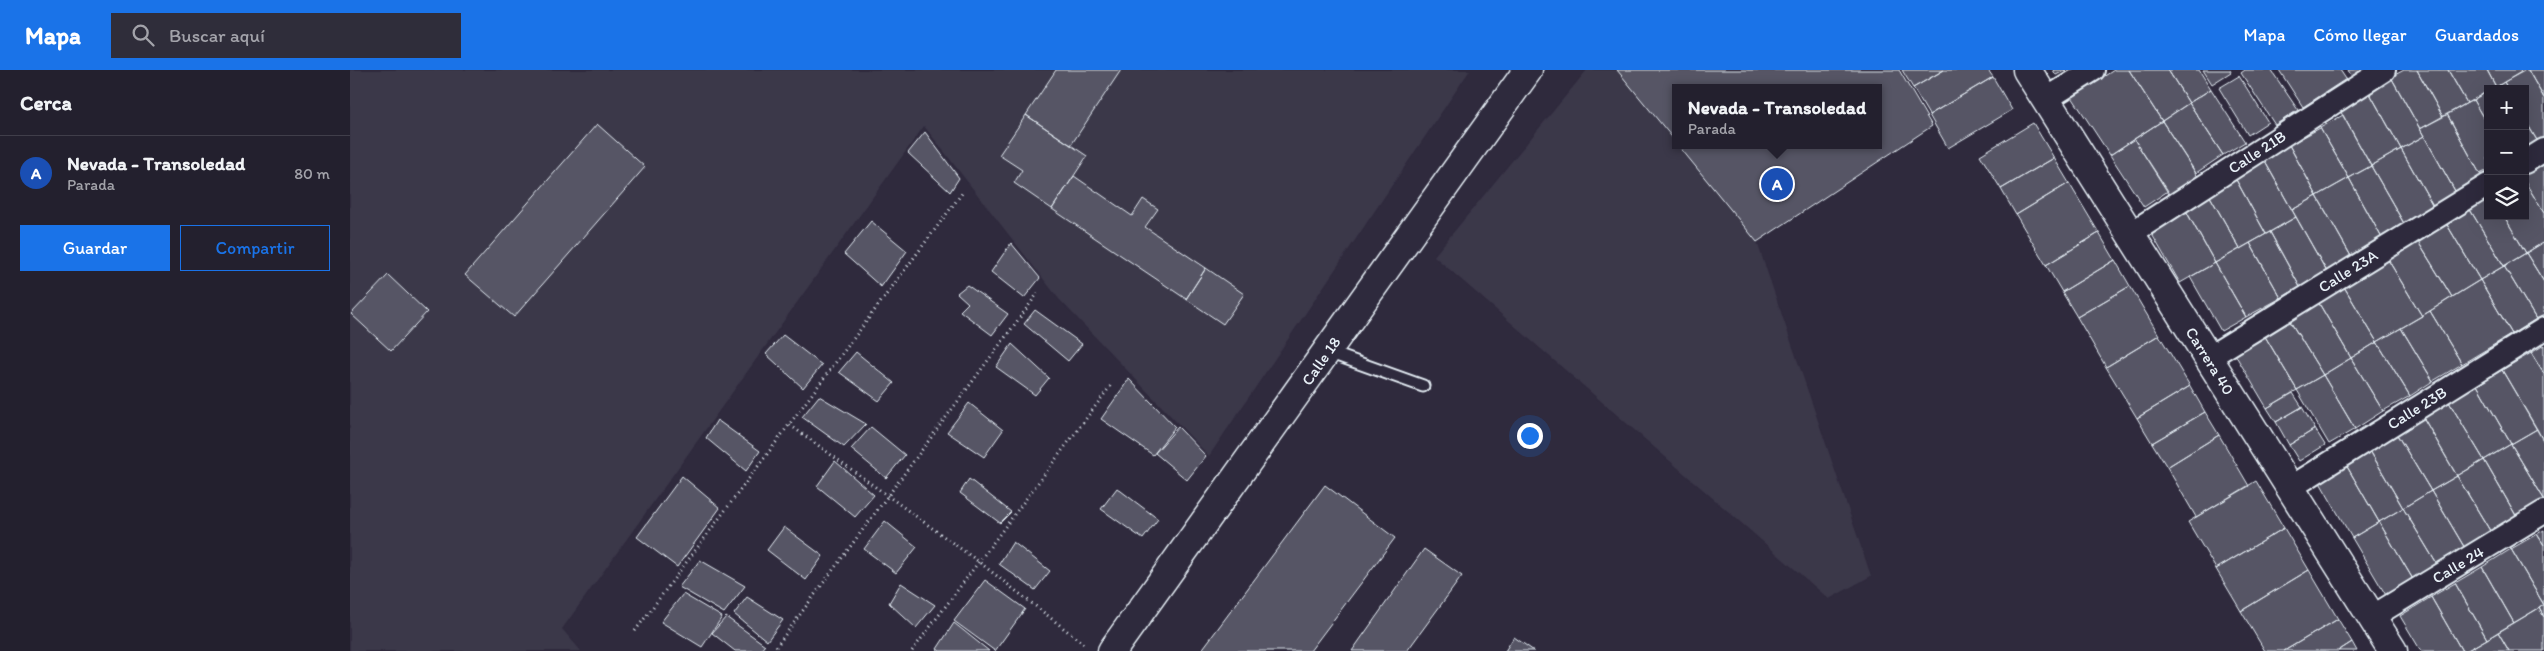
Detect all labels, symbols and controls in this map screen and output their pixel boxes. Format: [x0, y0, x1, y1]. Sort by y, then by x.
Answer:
search box [111, 13, 461, 58]
text: Mapa [25, 21, 81, 50]
icon: search [129, 21, 157, 49]
text: Buscar aquí [169, 24, 265, 47]
text: Mapa [2244, 24, 2285, 46]
text: Cómo llegar [2313, 24, 2407, 46]
text: Guardados [2435, 24, 2519, 46]
popup [1672, 84, 1882, 149]
map controls [2484, 85, 2529, 220]
button: + [2484, 85, 2529, 130]
text: Cerca [20, 90, 72, 115]
text: Nevada - Transoledad [1688, 96, 1866, 119]
text: Parada [1688, 119, 1736, 138]
street label: Calle 21B [2225, 126, 2289, 178]
button: − [2484, 130, 2529, 175]
text: Nevada - Transoledad [67, 152, 245, 175]
text: A [31, 164, 41, 183]
text: 80 m [294, 164, 330, 183]
pin: A [1761, 165, 1793, 203]
text: Parada [67, 175, 115, 194]
button: layers [2484, 175, 2529, 220]
button: Guardar [20, 225, 170, 271]
button: Compartir [180, 225, 330, 271]
street label: Calle 23A [2315, 245, 2381, 297]
street label: Carrera 40 [2182, 324, 2238, 398]
street label: Calle 18 [1297, 333, 1345, 389]
street label: Calle 23B [2384, 382, 2450, 434]
your location [1517, 423, 1543, 449]
street label: Calle 24 [2429, 542, 2488, 588]

